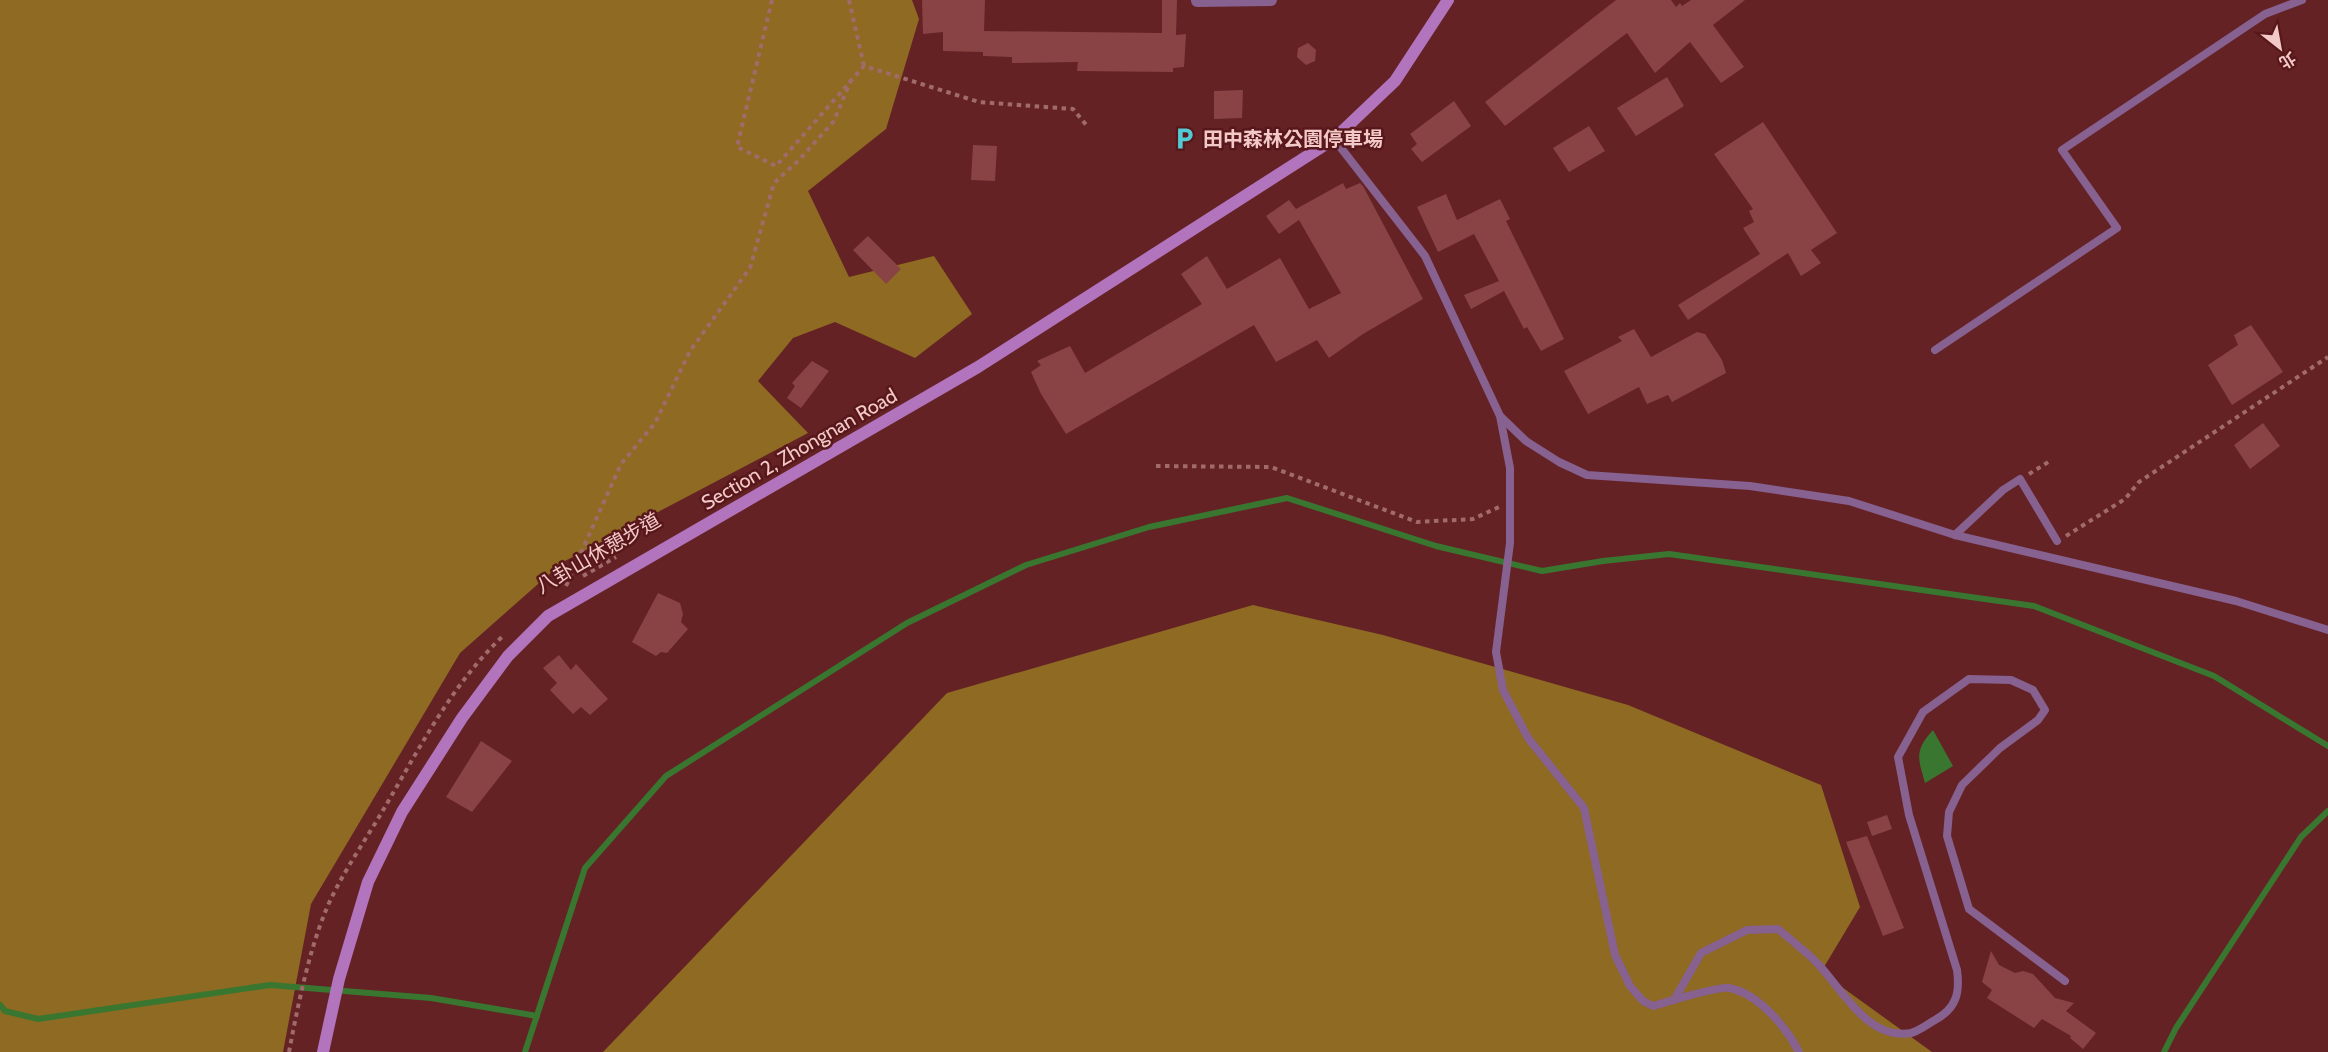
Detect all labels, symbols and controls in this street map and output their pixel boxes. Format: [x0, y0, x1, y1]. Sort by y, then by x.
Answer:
north arrow [2250, 18, 2310, 78]
text: 北 [2276, 48, 2299, 73]
parking icon: 田中森林公園停車場 [1172, 126, 1198, 152]
place label: 田中森林公園停車場 [1203, 127, 1383, 151]
street label: Section 2, Zhongnan Road [697, 383, 901, 515]
street label: 八卦山休憩步道 [531, 508, 665, 598]

